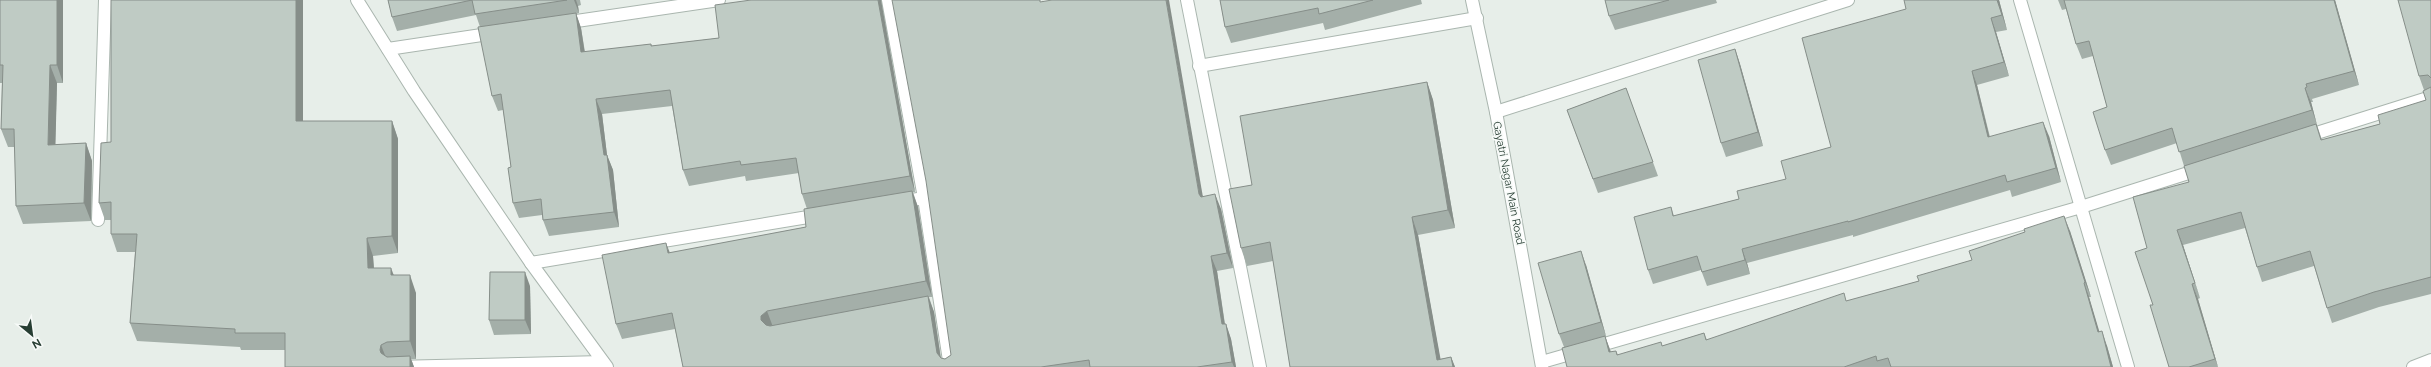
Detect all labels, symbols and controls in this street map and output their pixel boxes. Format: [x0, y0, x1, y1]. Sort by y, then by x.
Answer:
street label: Gayatri Nagar Main Road [1490, 120, 1527, 246]
north arrow [12, 315, 52, 355]
text: N [30, 336, 43, 351]

